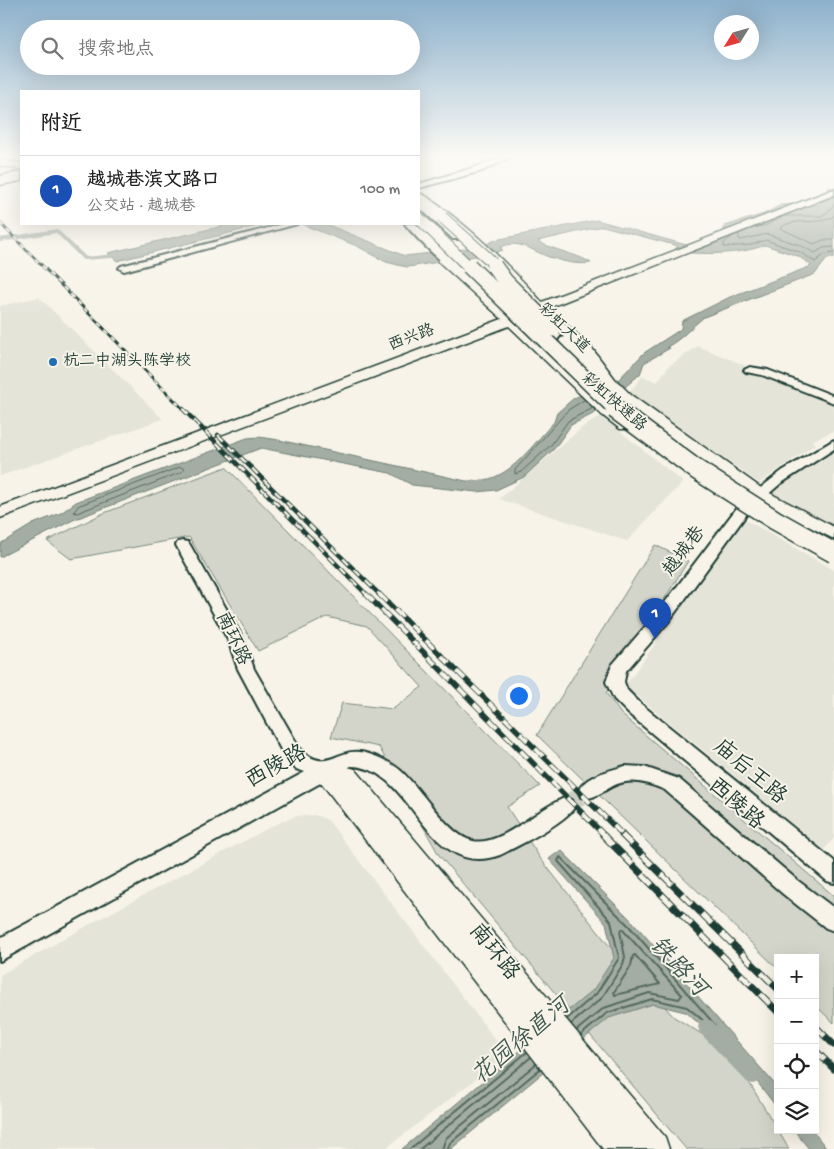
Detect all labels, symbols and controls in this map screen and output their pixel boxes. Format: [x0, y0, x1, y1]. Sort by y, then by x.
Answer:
north arrow [714, 15, 759, 60]
search box [20, 20, 420, 75]
icon: search [38, 34, 66, 62]
text: 搜索地点 [78, 39, 154, 62]
text: 附近 [40, 113, 82, 138]
text: 越城巷滨文路口 [87, 170, 220, 193]
text: 1 [53, 181, 59, 200]
text: 100 m [360, 181, 400, 200]
text: 公交站 · 越城巷 [87, 198, 196, 217]
street label: 彩虹大道 [533, 299, 593, 358]
street label: 西兴路 [385, 320, 438, 356]
place label: 杭二中湖头陈学校 [63, 351, 191, 372]
marker: 杭二中湖头陈学校 [47, 356, 59, 368]
street label: 彩虹快速路 [577, 368, 651, 436]
street label: 越城巷 [658, 522, 711, 582]
pin: 1 [639, 598, 671, 639]
street label: 南环路 [210, 608, 255, 670]
your location [506, 683, 532, 709]
street label: 庙后王路 [707, 733, 792, 811]
street label: 西陵路 [241, 739, 312, 795]
street label: 西陵路 [702, 772, 770, 836]
street label: 南环路 [462, 918, 525, 987]
water label: 铁路河 [642, 931, 716, 1007]
map controls [774, 954, 819, 1134]
button: + [774, 954, 819, 999]
water label: 花园徐直河 [466, 989, 580, 1092]
button: − [774, 999, 819, 1044]
button: locate [774, 1044, 819, 1089]
button: layers [774, 1089, 819, 1134]

